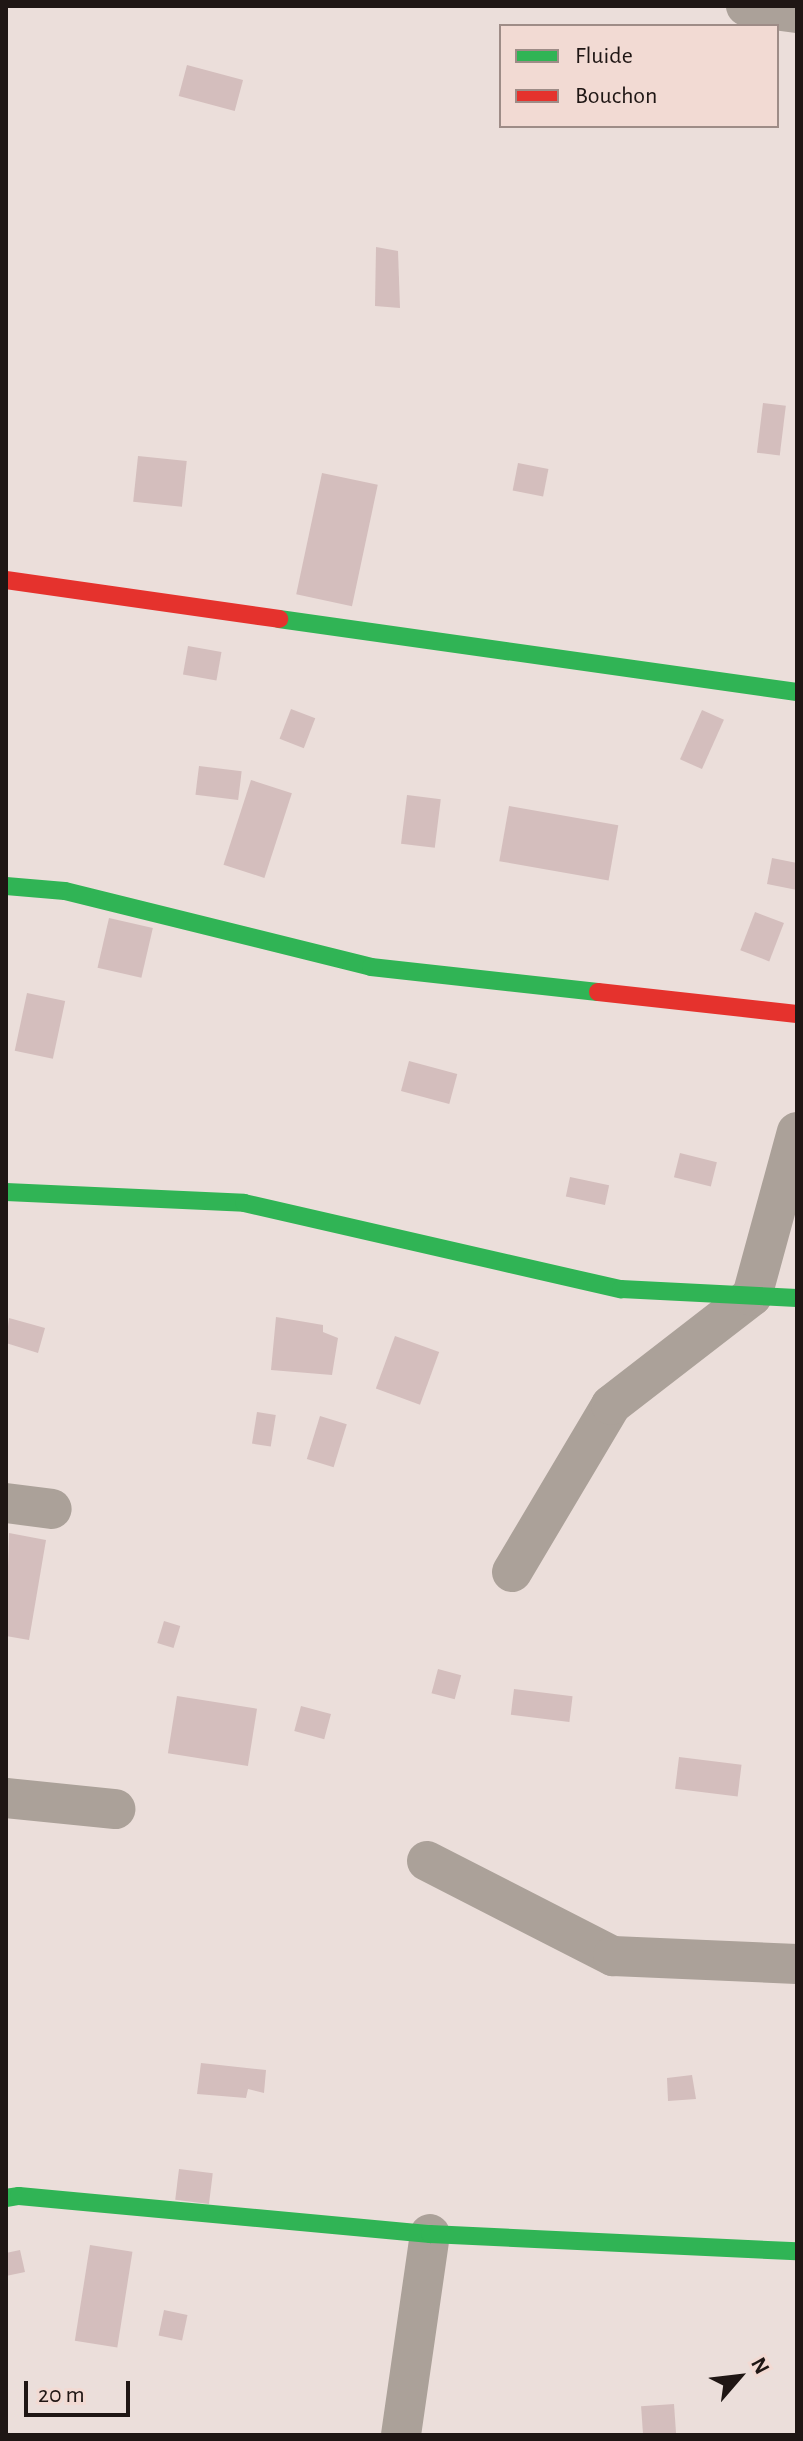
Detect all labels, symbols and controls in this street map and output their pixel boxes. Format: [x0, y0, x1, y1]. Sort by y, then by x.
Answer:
legend [499, 24, 779, 128]
text: Fluide [575, 44, 633, 68]
text: Bouchon [575, 84, 657, 108]
north arrow [699, 2337, 779, 2417]
text: N [747, 2354, 773, 2378]
scale bar [28, 2365, 134, 2415]
text: 20 m [38, 2383, 85, 2407]

